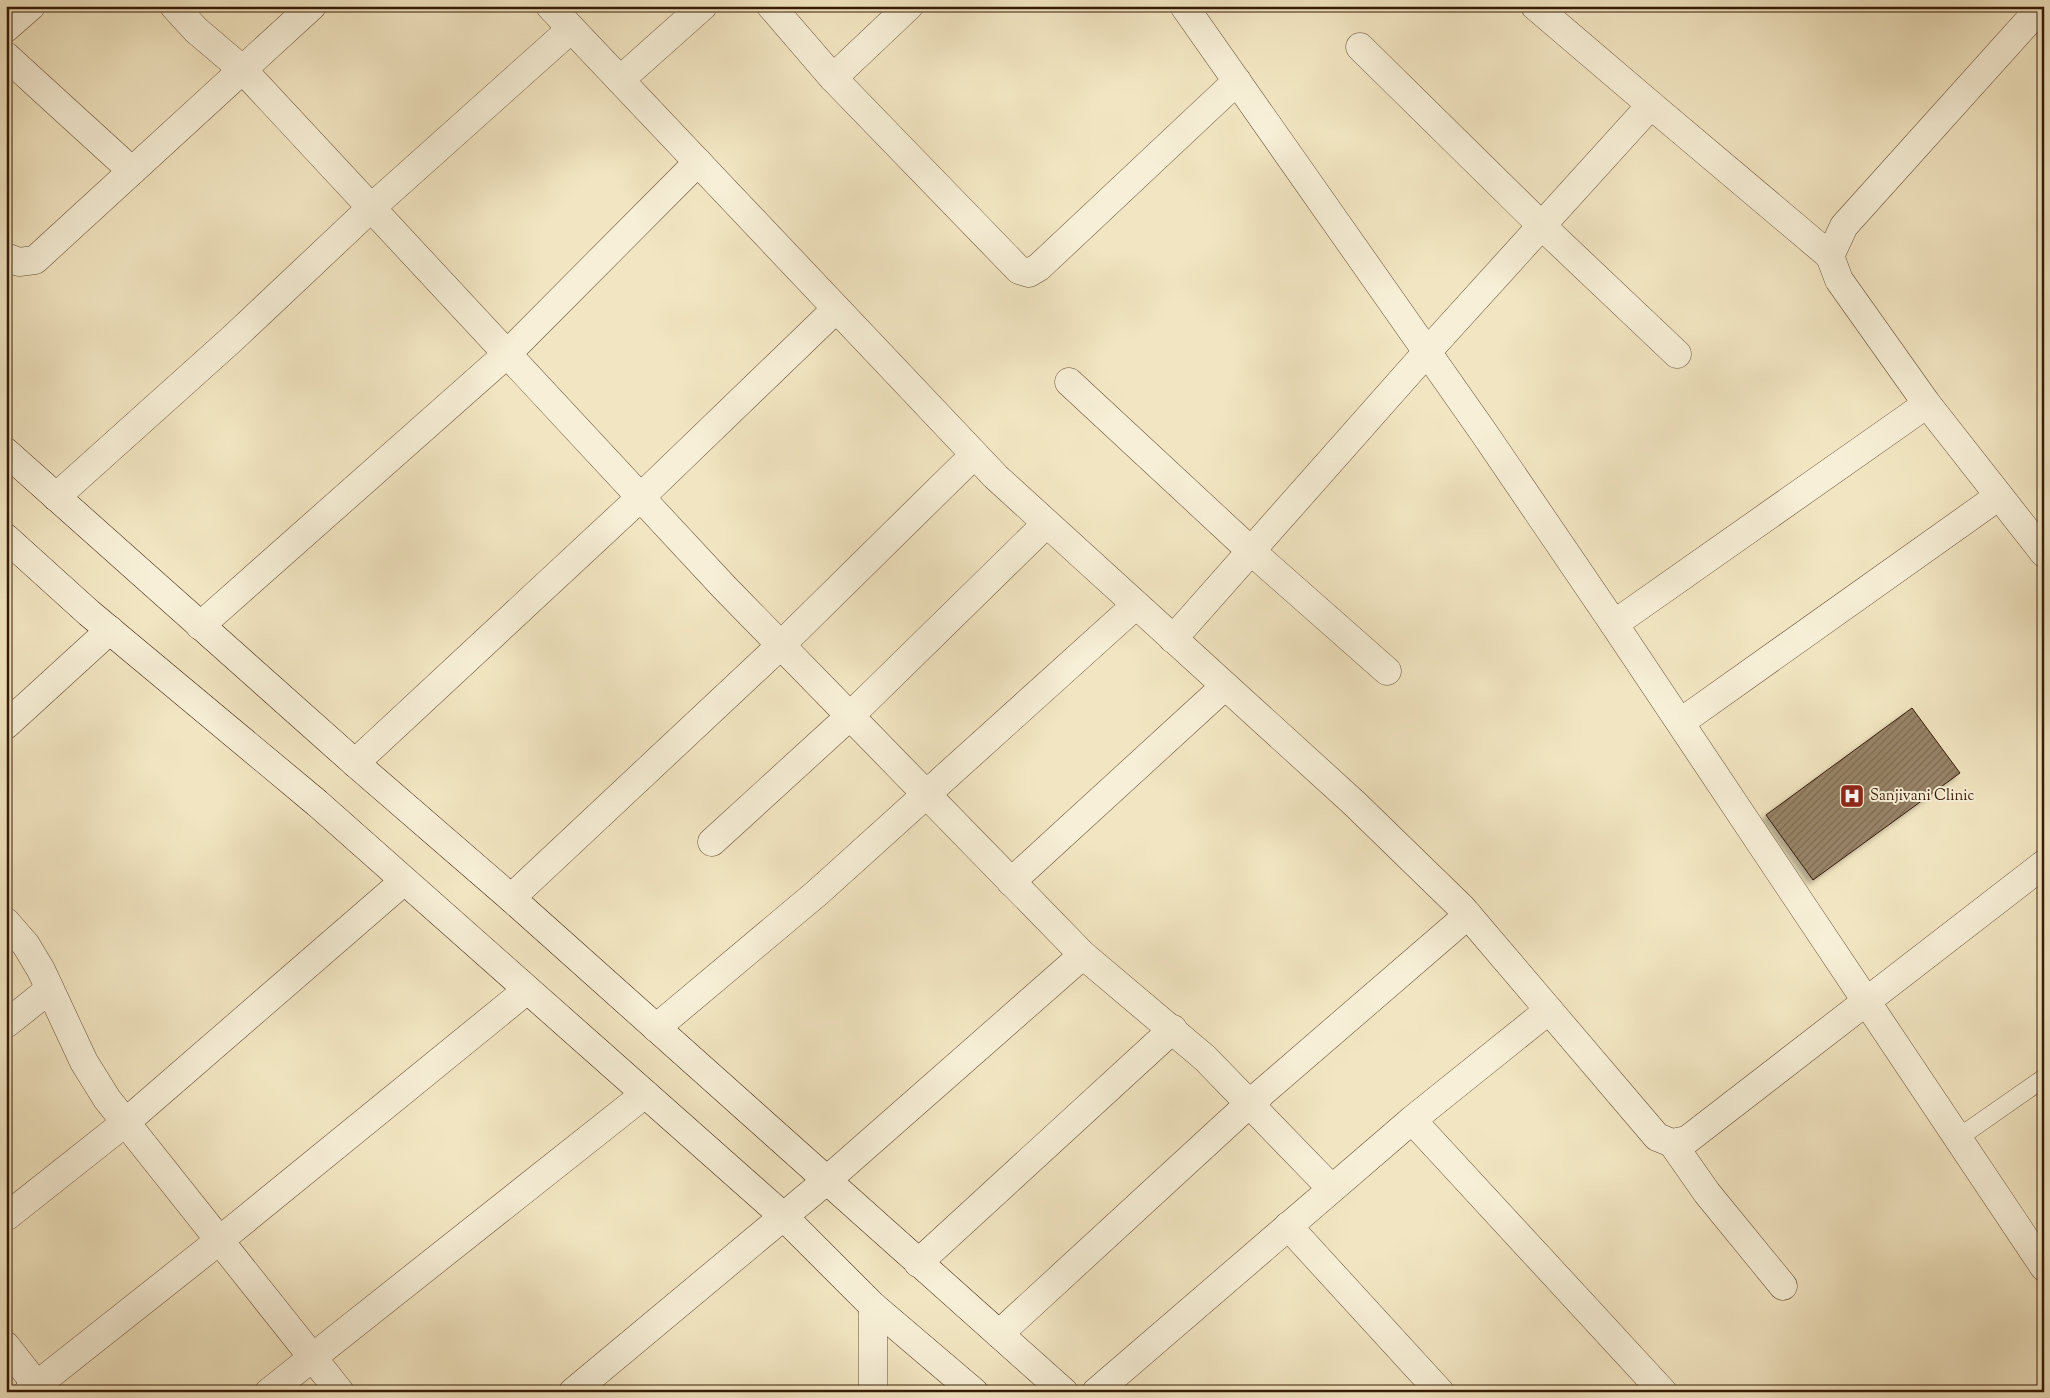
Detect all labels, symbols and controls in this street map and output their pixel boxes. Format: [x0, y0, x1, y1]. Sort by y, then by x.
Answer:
hospital icon: Sanjivani Clinic [1839, 783, 1865, 809]
place label: Sanjivani Clinic [1870, 786, 1975, 807]

